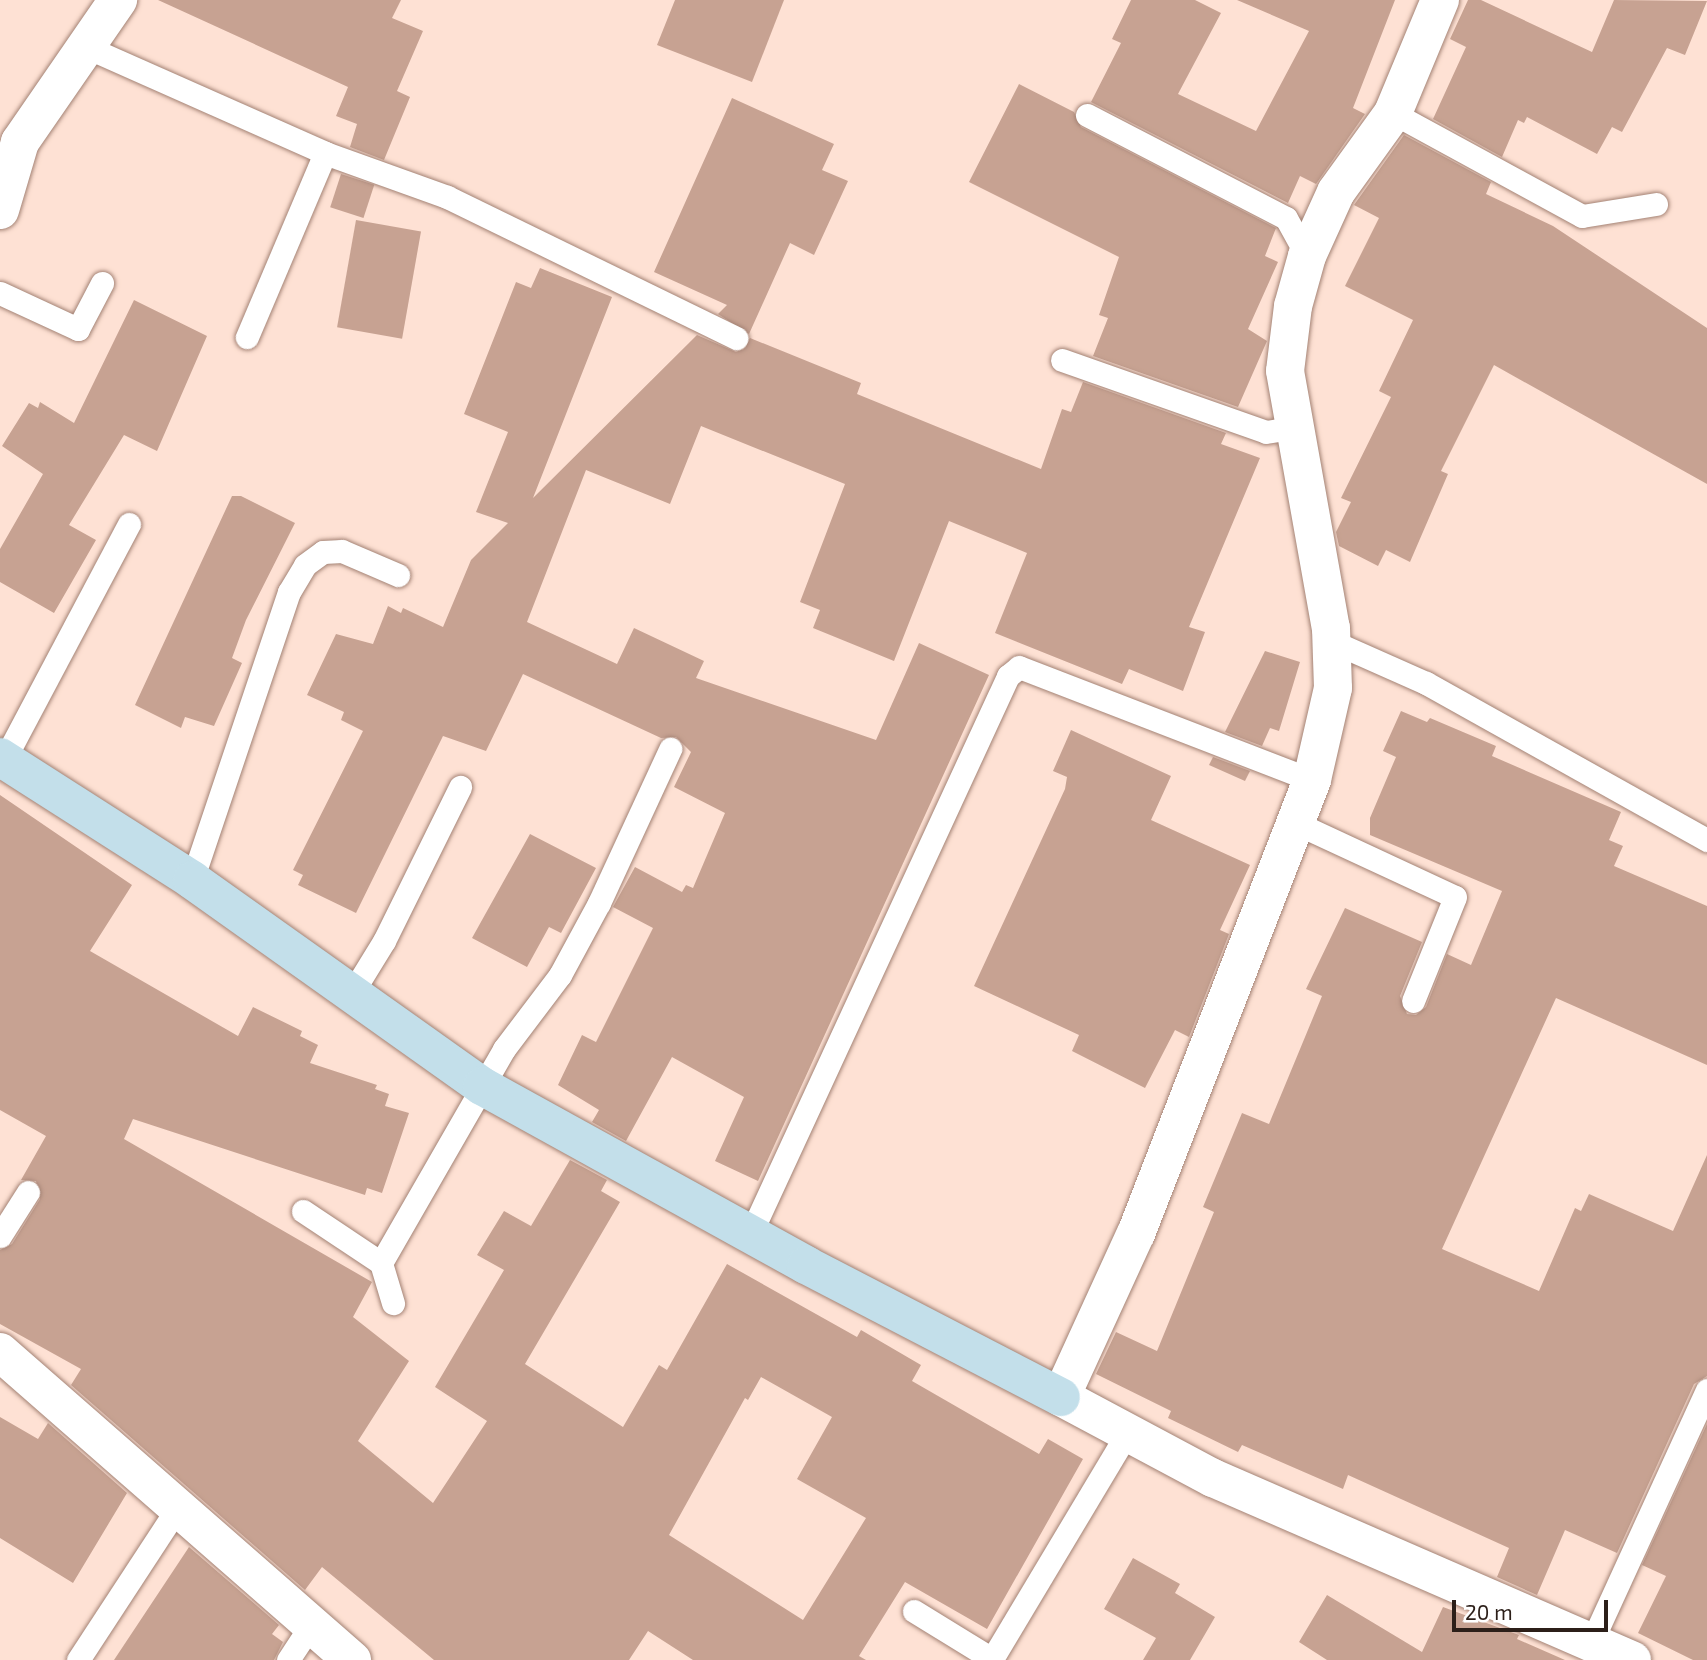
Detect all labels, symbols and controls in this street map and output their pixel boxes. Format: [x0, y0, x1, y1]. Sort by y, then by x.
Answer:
scale bar [1455, 1586, 1611, 1630]
text: 20 m [1465, 1599, 1513, 1624]

